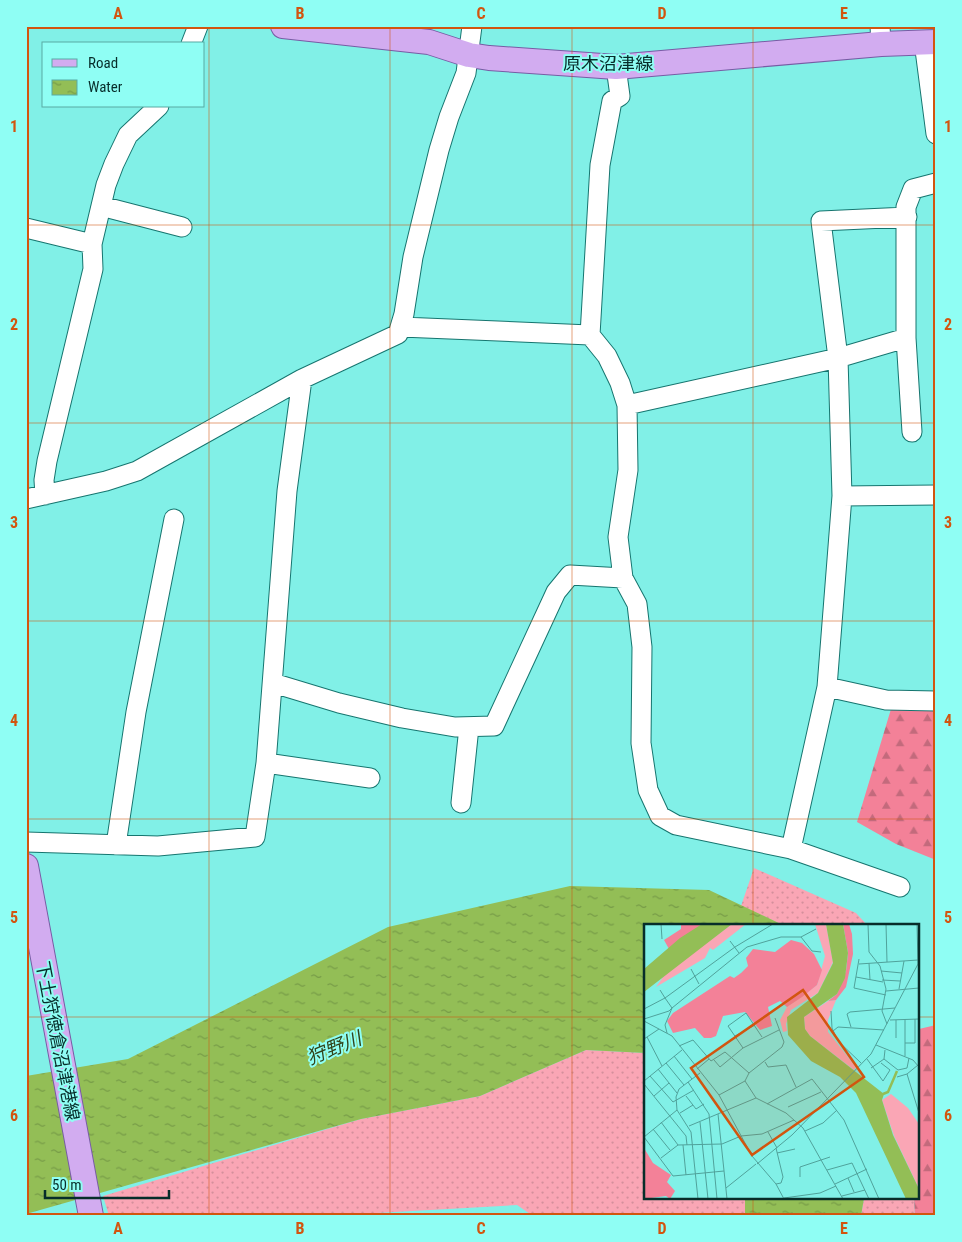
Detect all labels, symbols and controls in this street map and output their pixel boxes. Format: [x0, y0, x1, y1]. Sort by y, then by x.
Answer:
text: A [113, 4, 123, 23]
text: B [296, 4, 305, 23]
text: C [476, 4, 486, 23]
text: D [657, 4, 667, 23]
text: E [840, 4, 848, 23]
legend [42, 42, 205, 108]
street label: 原木沼津線 [563, 53, 653, 74]
text: Road [88, 54, 118, 72]
text: Water [88, 78, 123, 96]
text: 1 [10, 117, 18, 136]
text: 1 [944, 117, 952, 136]
text: 2 [10, 315, 18, 334]
text: 2 [944, 315, 952, 334]
text: 3 [10, 513, 18, 532]
text: 3 [944, 513, 952, 532]
text: 4 [10, 711, 18, 730]
text: 4 [944, 711, 952, 730]
text: 5 [10, 908, 18, 927]
text: 5 [944, 908, 952, 927]
inset map [644, 924, 920, 1200]
street label: 下土狩徳倉沼津港線 [32, 959, 84, 1123]
water label: 狩野川 [303, 1026, 367, 1069]
text: 6 [10, 1106, 18, 1125]
text: 6 [944, 1106, 952, 1125]
scale bar [45, 1167, 169, 1199]
text: 50 m [52, 1176, 82, 1194]
text: A [113, 1219, 123, 1238]
text: B [296, 1219, 305, 1238]
text: C [476, 1219, 486, 1238]
text: D [657, 1219, 667, 1238]
text: E [840, 1219, 848, 1238]

